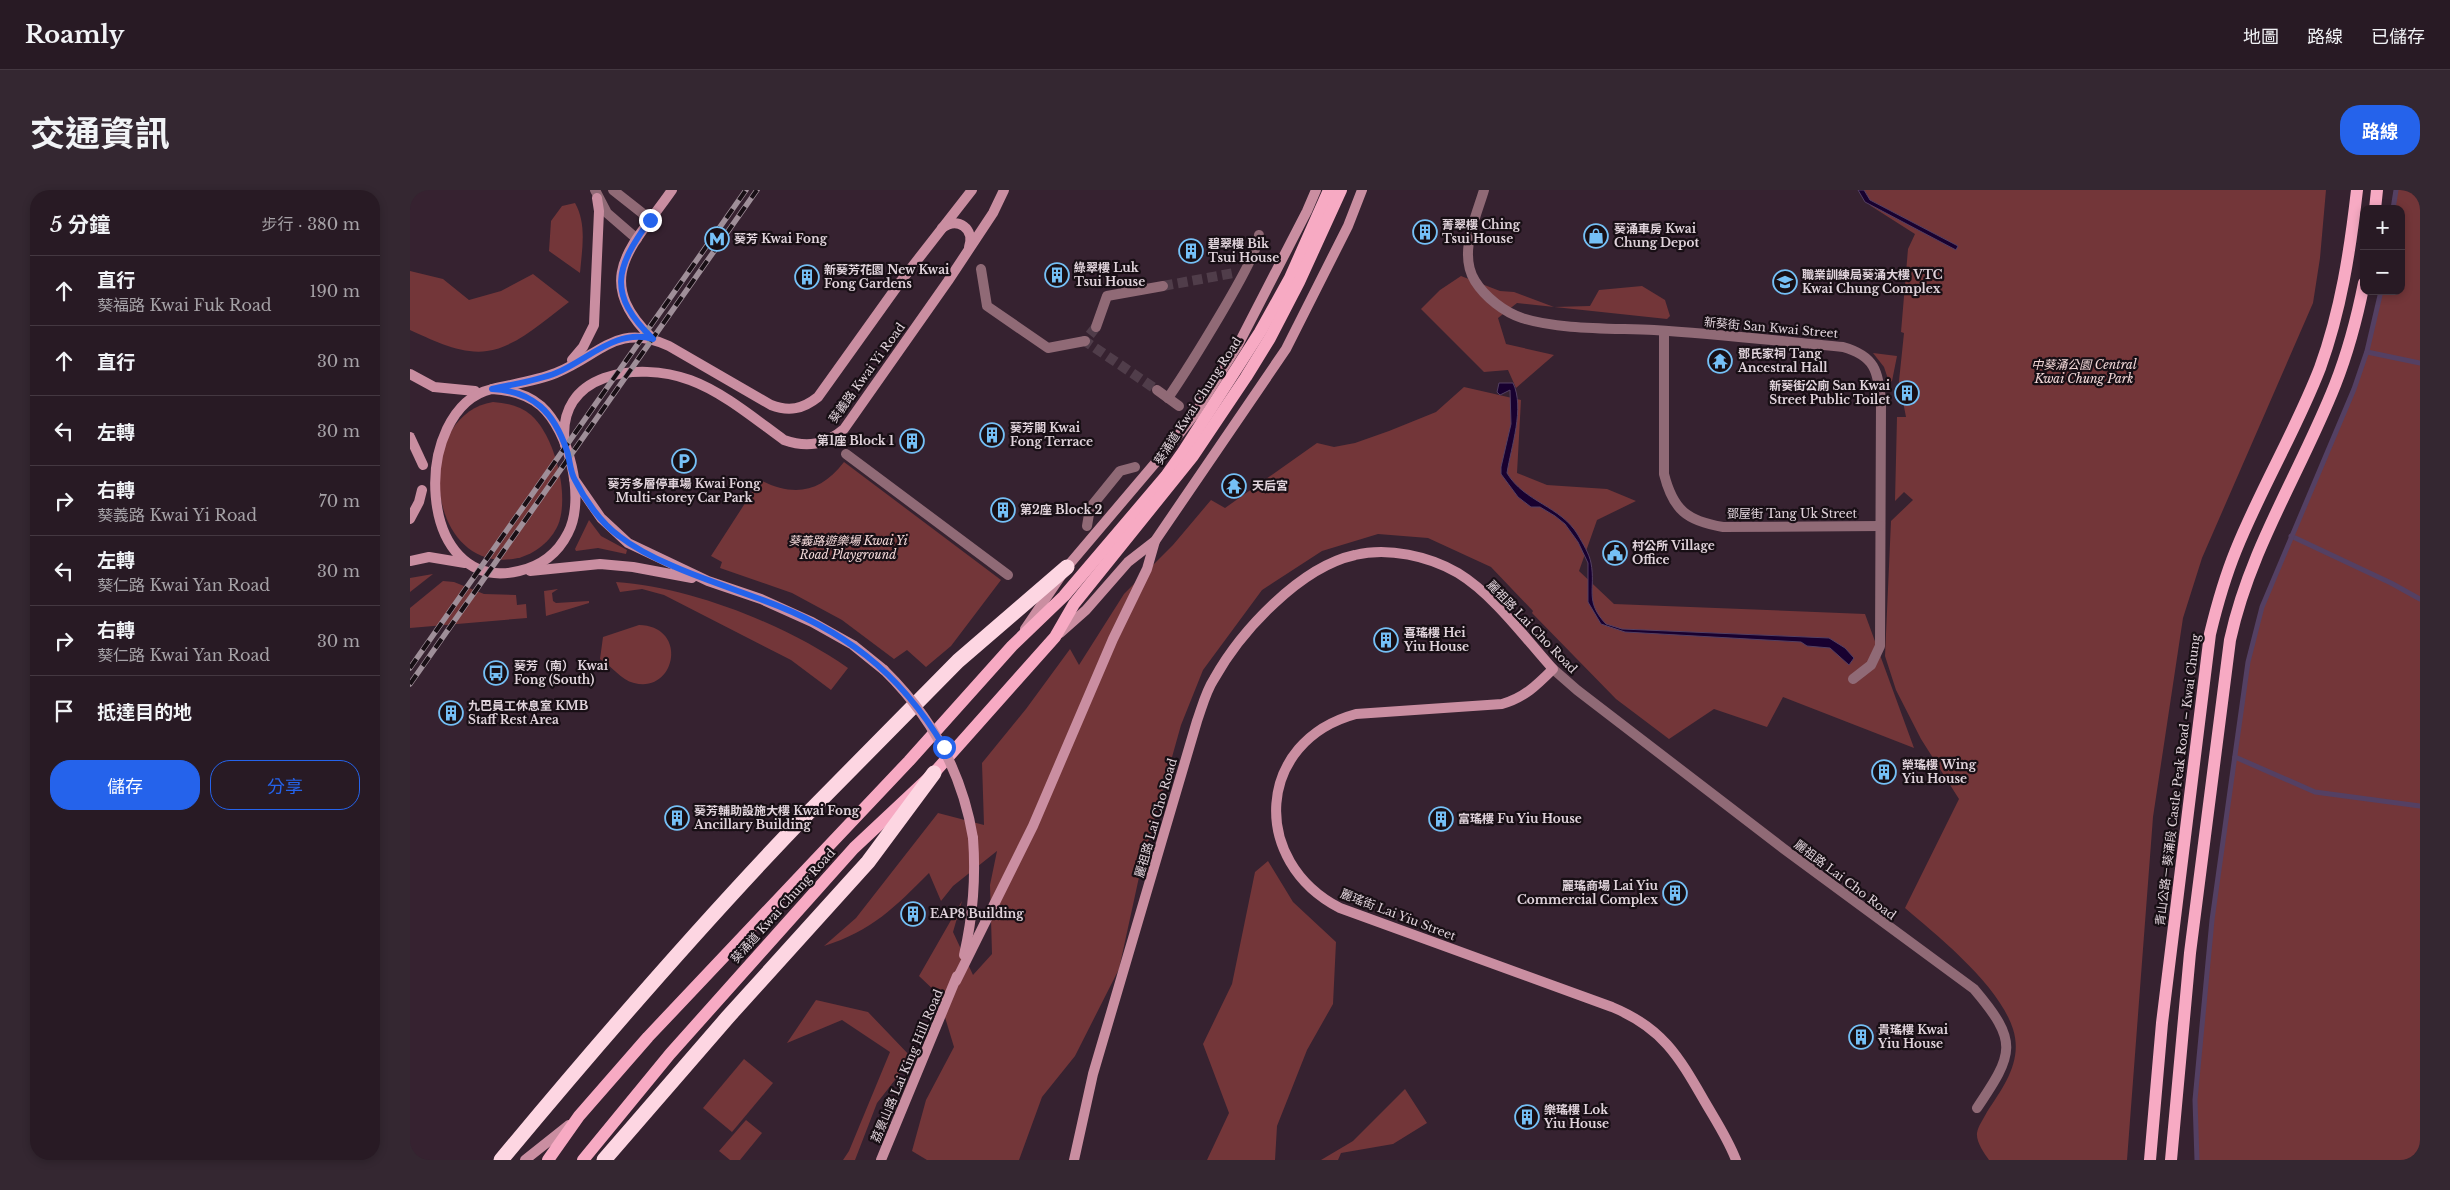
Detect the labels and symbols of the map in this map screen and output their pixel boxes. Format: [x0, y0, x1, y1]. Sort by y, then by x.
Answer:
route end [639, 209, 662, 232]
place label: 菁翠樓 Ching Tsui House [1442, 217, 1521, 246]
building icon: 菁翠樓 Ching Tsui House [1412, 219, 1438, 245]
place label: 葵涌車房 Kwai Chung Depot [1614, 221, 1699, 250]
shop icon: 葵涌車房 Kwai Chung Depot [1583, 223, 1609, 249]
metro station icon: 葵芳 Kwai Fong [704, 226, 730, 252]
place label: 葵芳 Kwai Fong [734, 231, 828, 246]
place label: 碧翠樓 Bik Tsui House [1208, 236, 1279, 265]
building icon: 碧翠樓 Bik Tsui House [1178, 238, 1204, 264]
place label: 綠翠樓 Luk Tsui House [1074, 260, 1145, 289]
place label: 新葵芳花園 New Kwai Fong Gardens [824, 262, 950, 291]
building icon: 綠翠樓 Luk Tsui House [1044, 262, 1070, 288]
building icon: 新葵芳花園 New Kwai Fong Gardens [794, 264, 820, 290]
place label: 職業訓練局葵涌大樓 VTC Kwai Chung Complex [1802, 267, 1943, 296]
school or university icon: 職業訓練局葵涌大樓 VTC Kwai Chung Complex [1772, 269, 1798, 295]
street label: 新葵街 San Kwai Street [1703, 314, 1839, 341]
street label: 葵義路 Kwai Yi Road [825, 320, 908, 426]
street label: 葵涌道 Kwai Chung Road [1151, 334, 1244, 467]
place label: 鄧氏家祠 Tang Ancestral Hall [1737, 346, 1828, 375]
temple icon: 鄧氏家祠 Tang Ancestral Hall [1707, 348, 1733, 374]
park label: 中葵涌公園 Central Kwai Chung Park [2031, 357, 2137, 386]
place label: 新葵街公廁 San Kwai Street Public Toilet [1769, 378, 1891, 407]
building icon: 新葵街公廁 San Kwai Street Public Toilet [1894, 380, 1920, 406]
place label: 葵芳閣 Kwai Fong Terrace [1010, 420, 1093, 449]
building icon: 葵芳閣 Kwai Fong Terrace [979, 422, 1005, 448]
building icon: 第1座 Block 1 [899, 428, 925, 454]
place label: 第1座 Block 1 [817, 433, 894, 448]
parking icon: 葵芳多層停車場 Kwai Fong Multi-storey Car Park [671, 448, 697, 474]
temple icon: 天后宮 [1221, 473, 1247, 499]
place label: 葵芳多層停車場 Kwai Fong Multi-storey Car Park [608, 476, 761, 505]
place label: 天后宮 [1252, 478, 1288, 493]
building icon: 第2座 Block 2 [990, 497, 1016, 523]
place label: 第2座 Block 2 [1020, 502, 1102, 517]
street label: 鄧屋街 Tang Uk Street [1727, 506, 1858, 521]
park label: 葵義路遊樂場 Kwai Yi Road Playground [788, 533, 909, 562]
place label: 村公所 Village Office [1632, 538, 1715, 567]
public building icon: 村公所 Village Office [1602, 540, 1628, 566]
street label: 麗祖路 Lai Cho Road [1484, 577, 1581, 676]
place label: 喜瑤樓 Hei Yiu House [1403, 625, 1469, 654]
building icon: 喜瑤樓 Hei Yiu House [1373, 627, 1399, 653]
street label: 青山公路－葵涌段 Castle Peak Road – Kwai Chung [2152, 632, 2203, 927]
place label: 葵芳（南） Kwai Fong (South) [514, 658, 609, 687]
bus stop icon: 葵芳（南） Kwai Fong (South) [483, 660, 509, 686]
place label: 九巴員工休息室 KMB Staff Rest Area [468, 698, 589, 727]
building icon: 九巴員工休息室 KMB Staff Rest Area [438, 700, 464, 726]
route start [933, 736, 956, 759]
street label: 麗祖路 Lai Cho Road [1131, 756, 1180, 879]
place label: 榮瑤樓 Wing Yiu House [1901, 757, 1977, 786]
building icon: 榮瑤樓 Wing Yiu House [1871, 759, 1897, 785]
place label: 葵芳輔助設施大樓 Kwai Fong Ancillary Building [693, 803, 860, 832]
building icon: 葵芳輔助設施大樓 Kwai Fong Ancillary Building [664, 805, 690, 831]
building icon: 富瑤樓 Fu Yiu House [1428, 806, 1454, 832]
place label: 富瑤樓 Fu Yiu House [1458, 811, 1582, 826]
street label: 麗祖路 Lai Cho Road [1791, 836, 1899, 923]
street label: 葵涌道 Kwai Chung Road [727, 845, 838, 966]
place label: 麗瑤商場 Lai Yiu Commercial Complex [1517, 878, 1658, 907]
building icon: 麗瑤商場 Lai Yiu Commercial Complex [1662, 880, 1688, 906]
street label: 麗瑤街 Lai Yiu Street [1338, 886, 1458, 944]
building icon: EAP8 Building [900, 901, 926, 927]
place label: EAP8 Building [930, 906, 1024, 921]
street label: 荔景山路 Lai King Hill Road [867, 987, 946, 1145]
place label: 貴瑤樓 Kwai Yiu House [1877, 1022, 1949, 1051]
building icon: 貴瑤樓 Kwai Yiu House [1848, 1024, 1874, 1050]
place label: 樂瑤樓 Lok Yiu House [1543, 1102, 1609, 1131]
building icon: 樂瑤樓 Lok Yiu House [1514, 1104, 1540, 1130]

